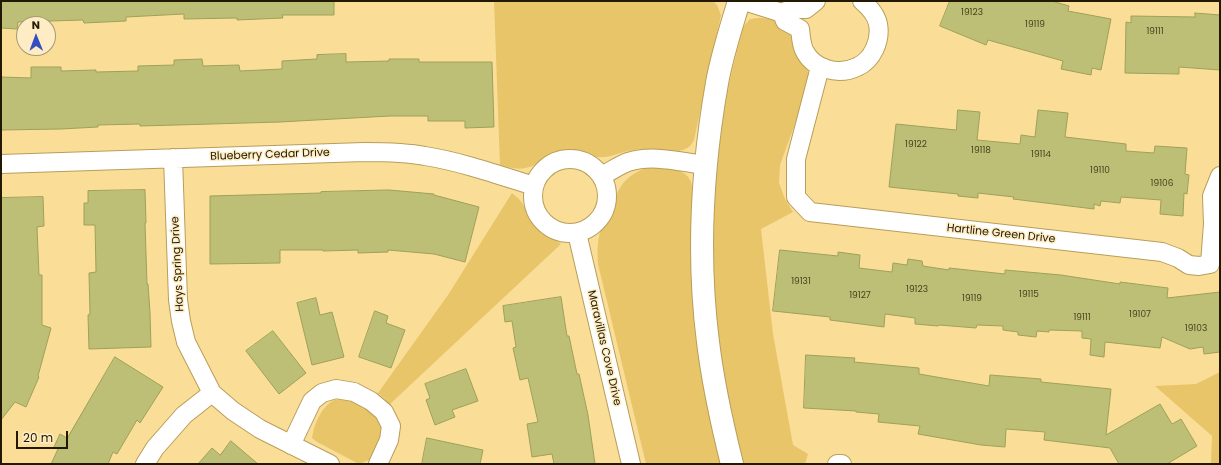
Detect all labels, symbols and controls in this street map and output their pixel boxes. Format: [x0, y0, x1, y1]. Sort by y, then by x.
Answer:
house number: 19123 [961, 8, 983, 18]
north arrow [16, 16, 56, 56]
text: N [32, 17, 40, 33]
house number: 19119 [1025, 20, 1045, 30]
house number: 19111 [1146, 27, 1164, 37]
house number: 19122 [905, 140, 927, 150]
street label: Blueberry Cedar Drive [210, 146, 330, 164]
house number: 19118 [971, 146, 991, 156]
house number: 19114 [1031, 150, 1051, 160]
house number: 19110 [1090, 166, 1110, 176]
house number: 19106 [1151, 179, 1173, 189]
street label: Hays Spring Drive [169, 216, 187, 312]
street label: Hartline Green Drive [946, 222, 1056, 246]
house number: 19131 [791, 277, 811, 287]
house number: 19123 [906, 285, 928, 295]
street label: Maravillas Cove Drive [584, 289, 624, 407]
house number: 19115 [1019, 290, 1039, 300]
house number: 19127 [849, 291, 871, 301]
house number: 19119 [962, 294, 982, 304]
house number: 19107 [1129, 310, 1151, 320]
house number: 19111 [1073, 313, 1091, 323]
house number: 19103 [1185, 324, 1207, 334]
scale bar [18, 423, 70, 449]
text: 20 m [23, 429, 53, 446]

